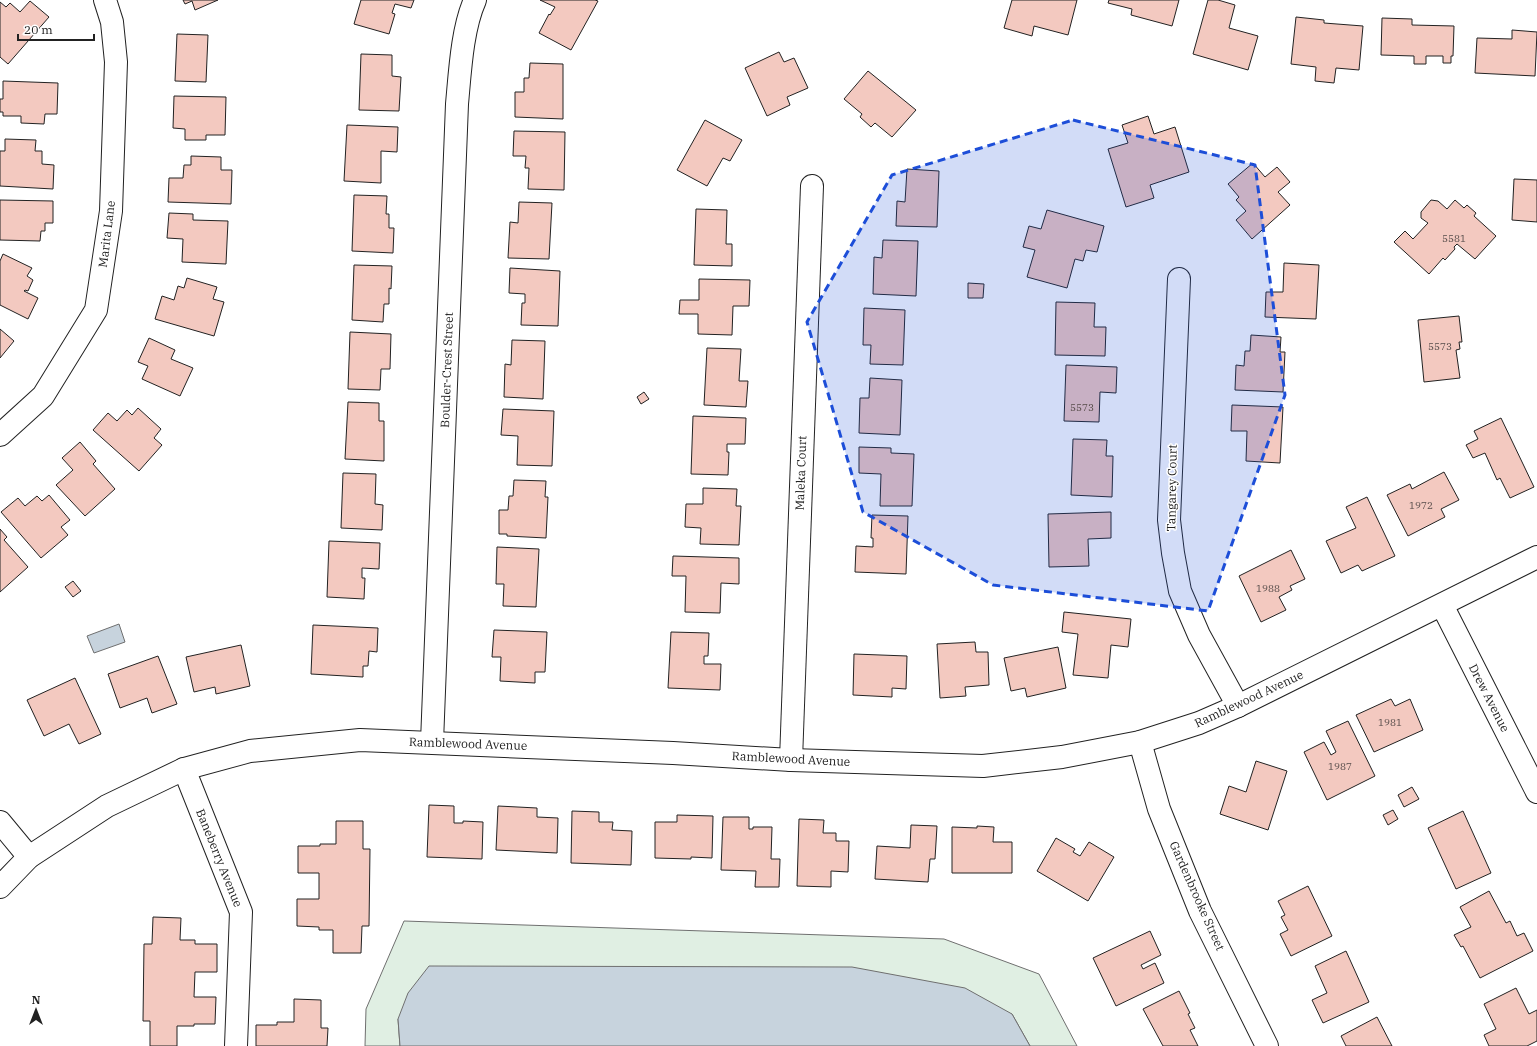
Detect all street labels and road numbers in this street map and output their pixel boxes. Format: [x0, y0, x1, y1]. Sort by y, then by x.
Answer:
street label: Marita Lane [95, 200, 118, 268]
street label: Boulder-Crest Street [437, 312, 456, 428]
street label: Maleka Court [792, 435, 809, 511]
street label: Tangarey Court [1163, 444, 1180, 532]
street label: Drew Avenue [1466, 661, 1513, 734]
street label: Ramblewood Avenue [1192, 667, 1306, 730]
street label: Ramblewood Avenue [409, 734, 528, 753]
street label: Ramblewood Avenue [731, 748, 851, 769]
street label: Baneberry Avenue [193, 806, 246, 909]
street label: Gardenbrooke Street [1167, 839, 1228, 953]

